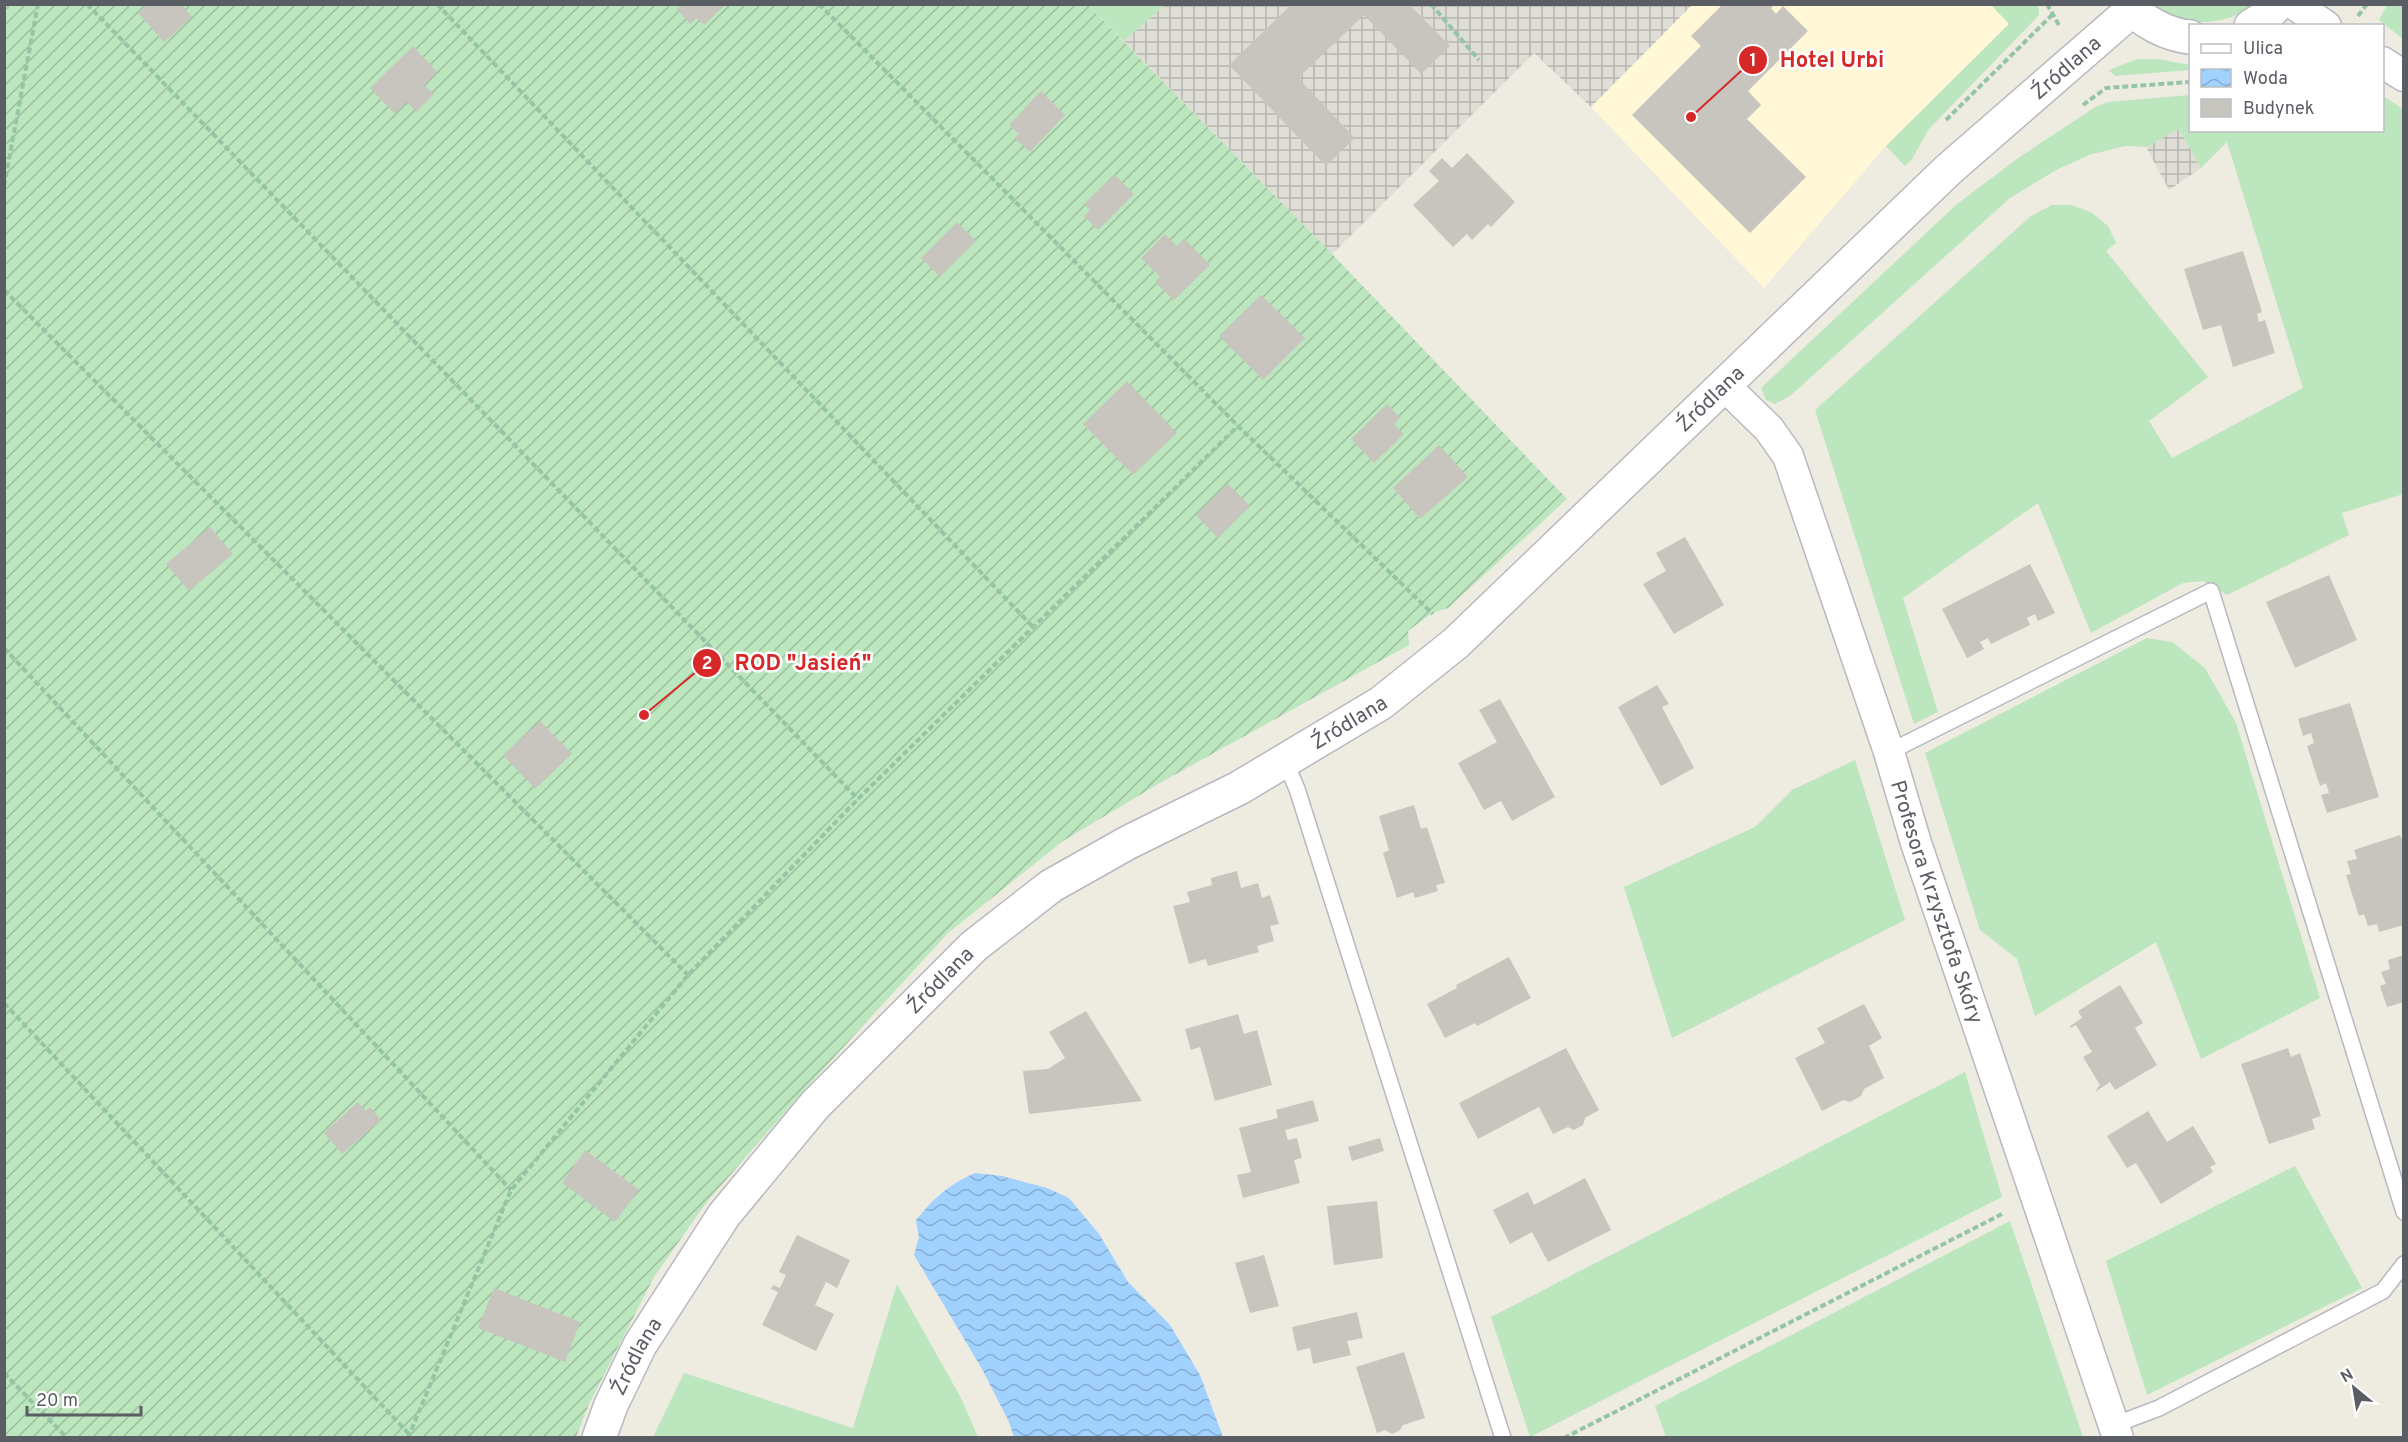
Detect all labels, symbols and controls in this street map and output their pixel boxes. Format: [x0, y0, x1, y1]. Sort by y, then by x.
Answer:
legend [2189, 24, 2384, 132]
street label: Źródlana [2025, 31, 2108, 107]
text: Ulica [2243, 38, 2283, 61]
callout: Hotel Urbi [1738, 40, 1896, 80]
text: Hotel Urbi [1780, 48, 1884, 75]
text: 1 [1749, 50, 1757, 73]
text: Woda [2243, 68, 2288, 91]
text: Budynek [2243, 98, 2314, 121]
street label: Źródlana [1671, 361, 1751, 439]
callout: ROD "Jasień" [692, 643, 883, 683]
text: ROD "Jasień" [735, 651, 871, 678]
text: 2 [701, 653, 713, 676]
street label: Źródlana [1306, 690, 1393, 757]
street label: Profesora Krzysztofa Skóry [1883, 777, 1988, 1027]
street label: Źródlana [901, 942, 980, 1021]
street label: Źródlana [605, 1313, 669, 1400]
north arrow [2324, 1358, 2384, 1418]
text: N [2338, 1365, 2357, 1388]
scale bar [27, 1379, 141, 1417]
text: 20 m [36, 1390, 78, 1413]

